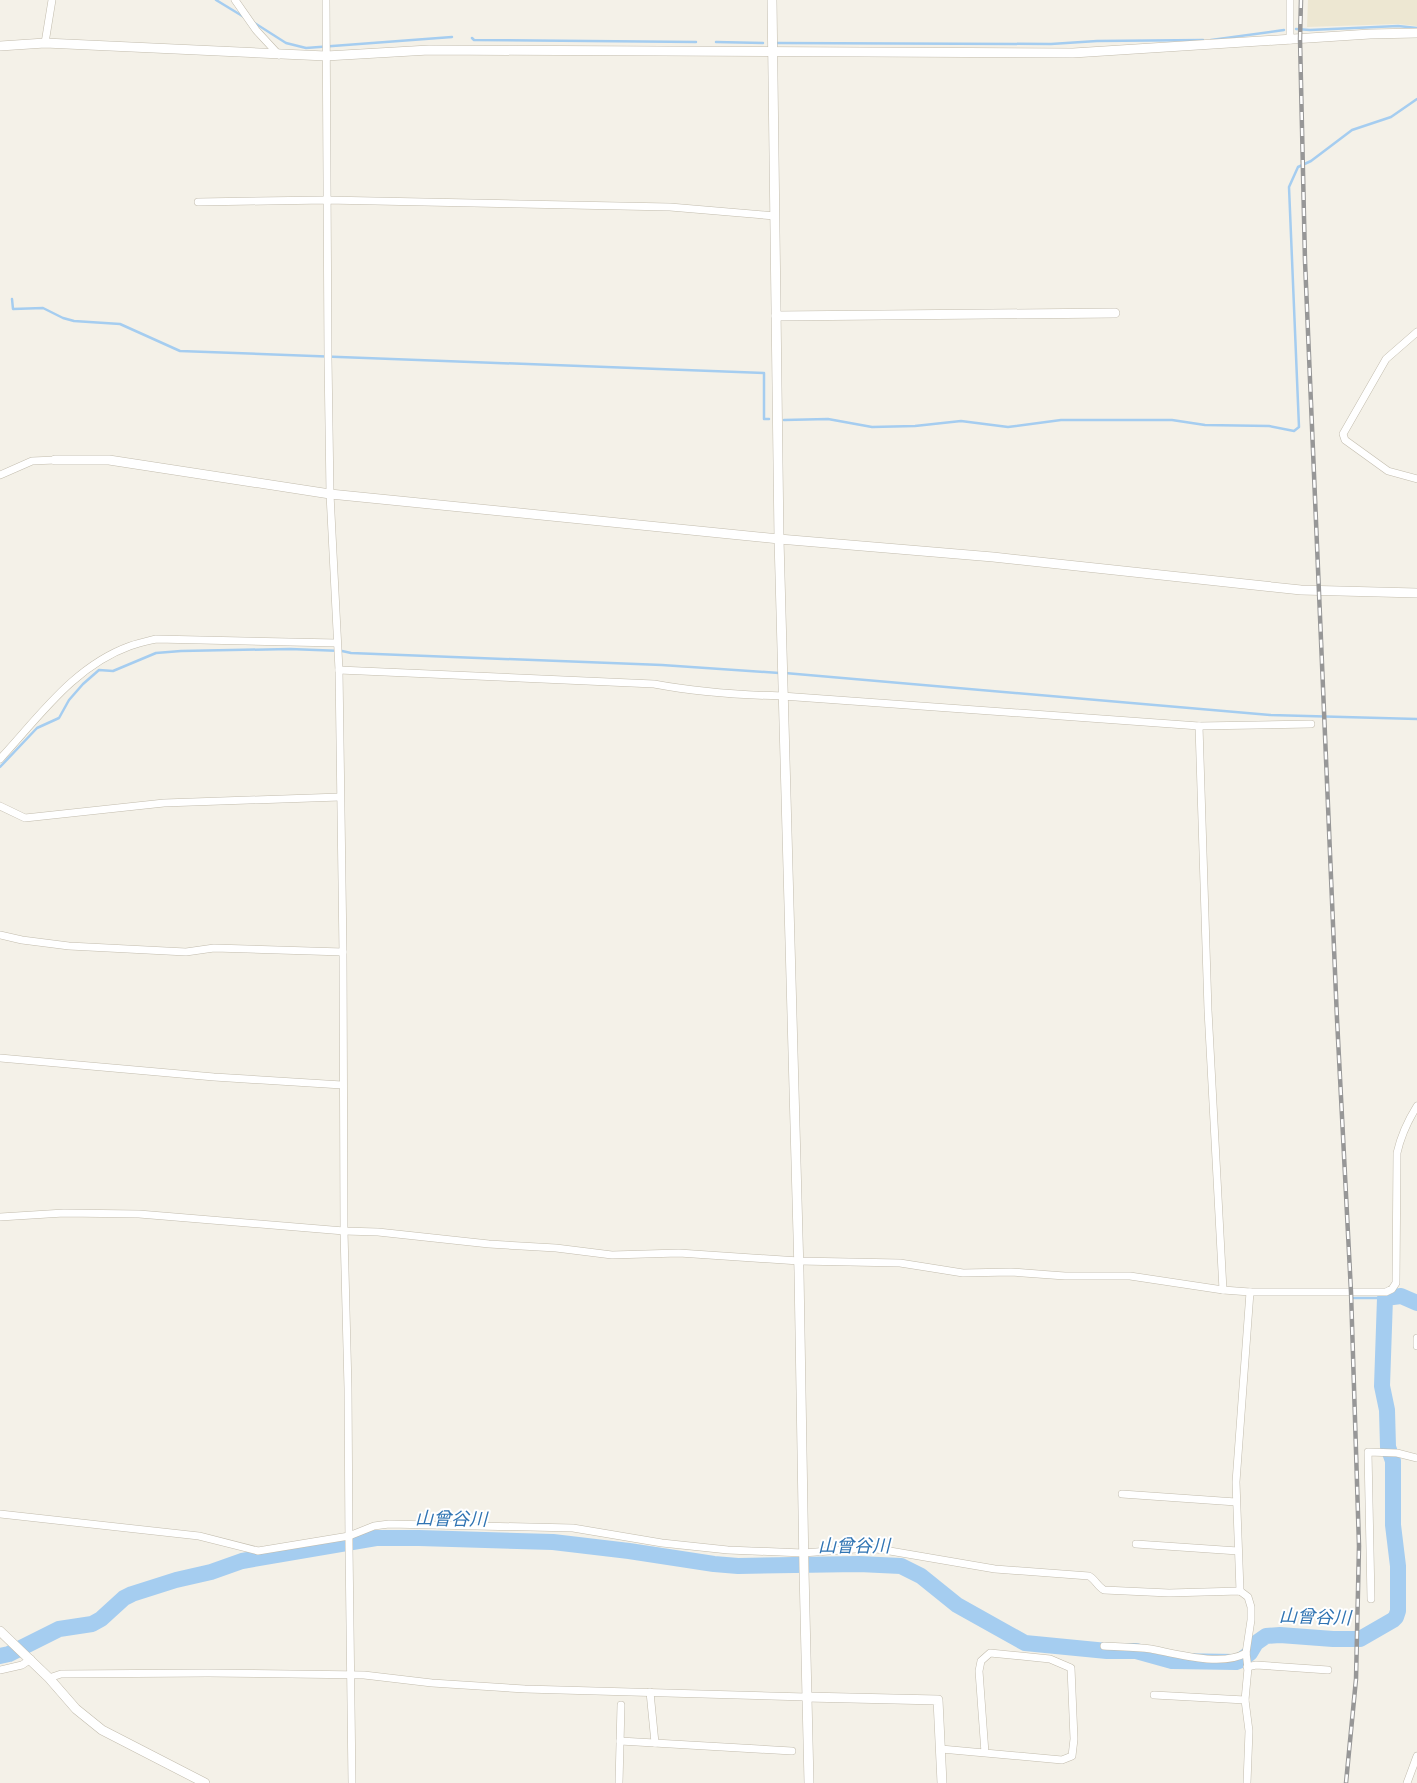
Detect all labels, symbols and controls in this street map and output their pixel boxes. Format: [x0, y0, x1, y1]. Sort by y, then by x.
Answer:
water label: 山曾谷川 [415, 1505, 489, 1531]
water label: 山曾谷川 [818, 1533, 892, 1557]
water label: 山曾谷川 [1279, 1603, 1353, 1629]

